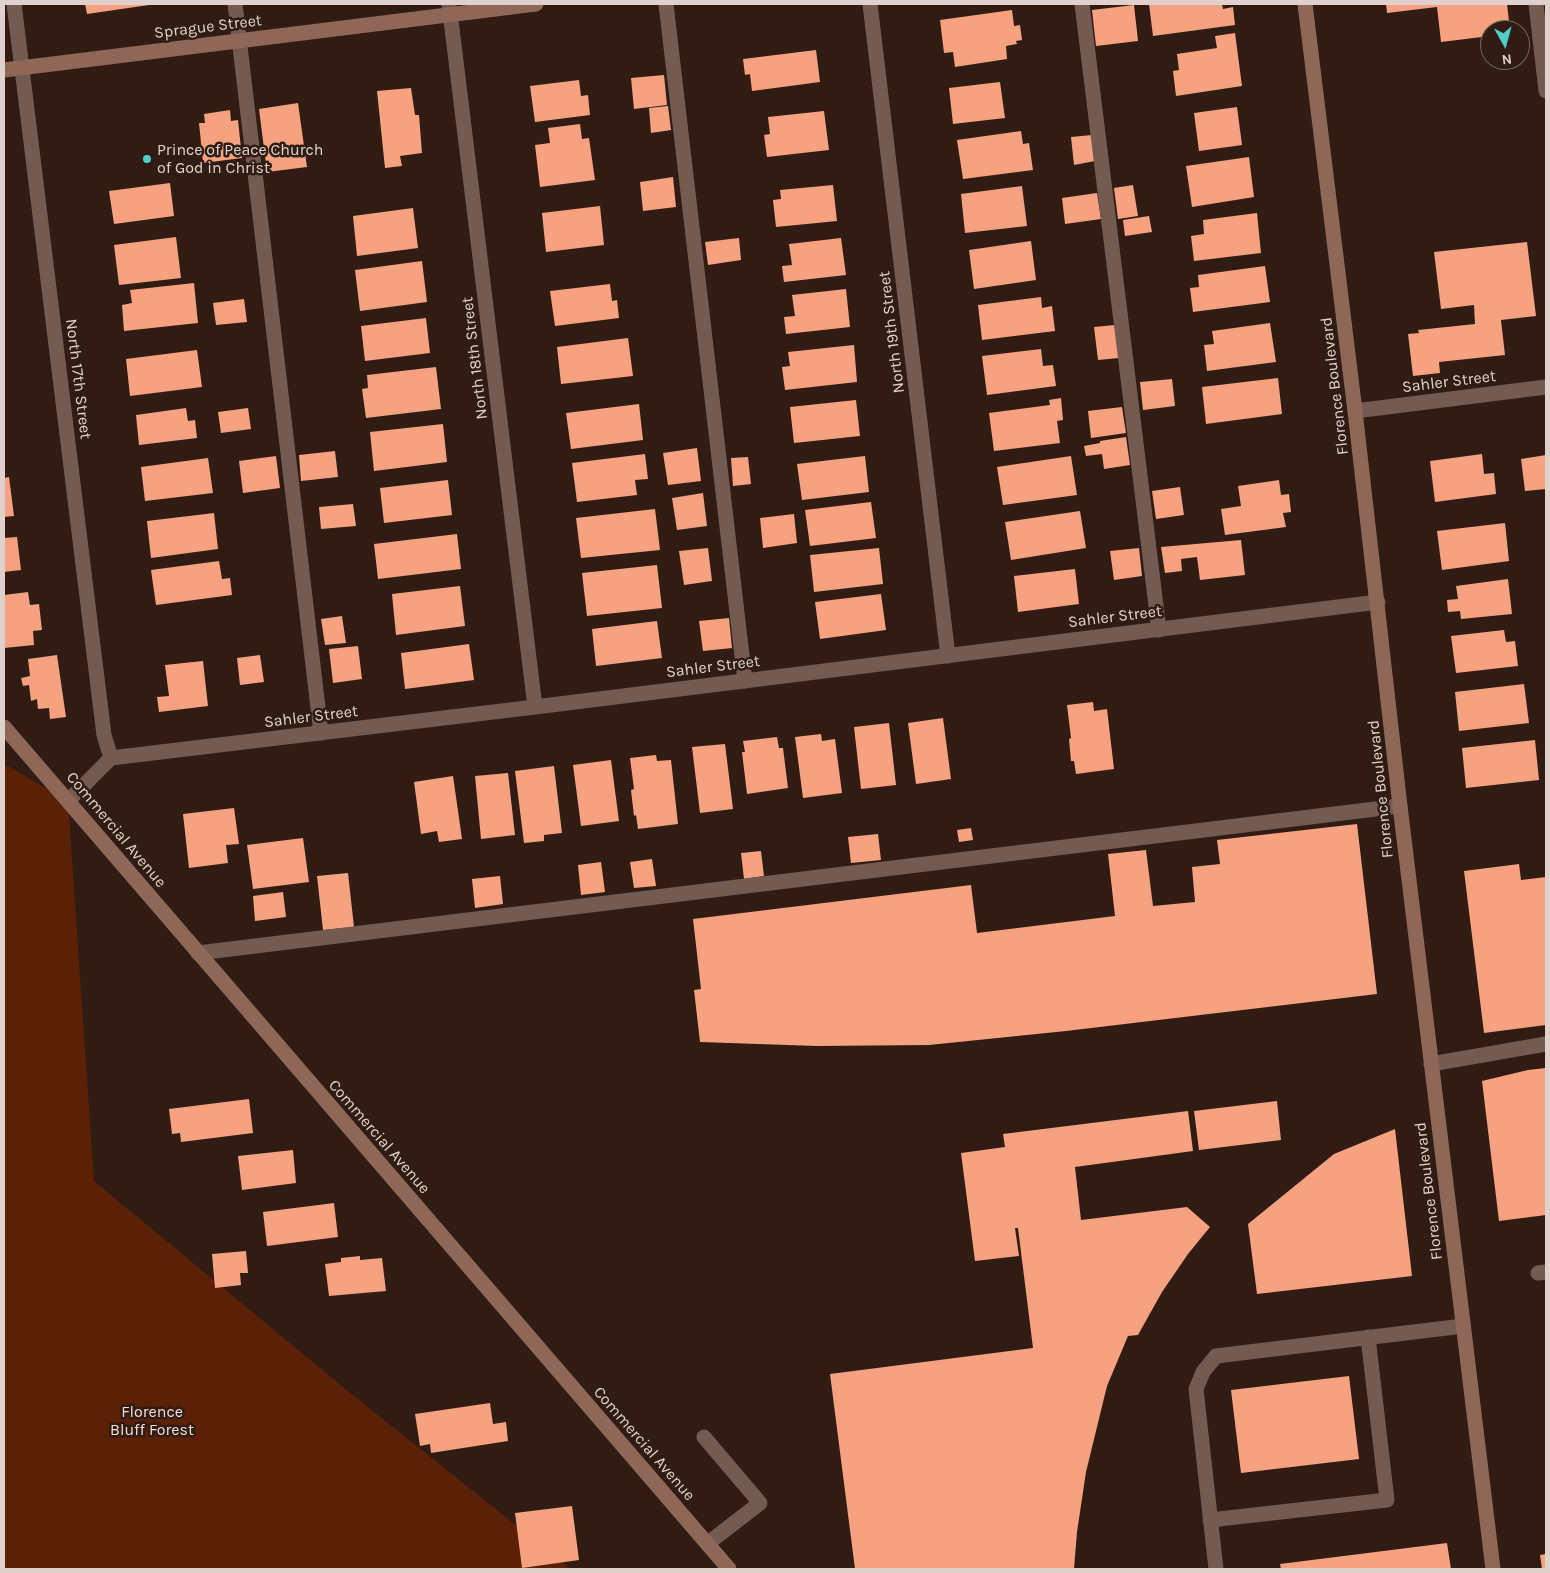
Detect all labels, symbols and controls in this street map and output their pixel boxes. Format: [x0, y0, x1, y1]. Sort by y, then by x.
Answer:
street label: Sprague Street [153, 11, 263, 43]
north arrow [1480, 20, 1530, 70]
text: N [1501, 50, 1513, 68]
place label: Prince of Peace Church of God in Christ [157, 140, 323, 178]
marker: Prince of Peace Church of God in Christ [141, 153, 153, 165]
street label: North 19th Street [875, 270, 909, 394]
street label: North 18th Street [458, 296, 492, 420]
street label: Florence Boulevard [1317, 316, 1353, 456]
street label: North 17th Street [61, 318, 95, 440]
street label: Sahler Street [1401, 367, 1497, 397]
street label: Sahler Street [1067, 602, 1163, 632]
street label: Sahler Street [665, 652, 761, 682]
street label: Sahler Street [263, 702, 359, 732]
street label: Florence Boulevard [1364, 719, 1398, 859]
street label: Commercial Avenue [62, 768, 170, 892]
street label: Commercial Avenue [324, 1076, 434, 1198]
street label: Florence Boulevard [1411, 1121, 1447, 1261]
street label: Commercial Avenue [589, 1383, 699, 1505]
park label: Florence Bluff Forest [110, 1402, 194, 1440]

